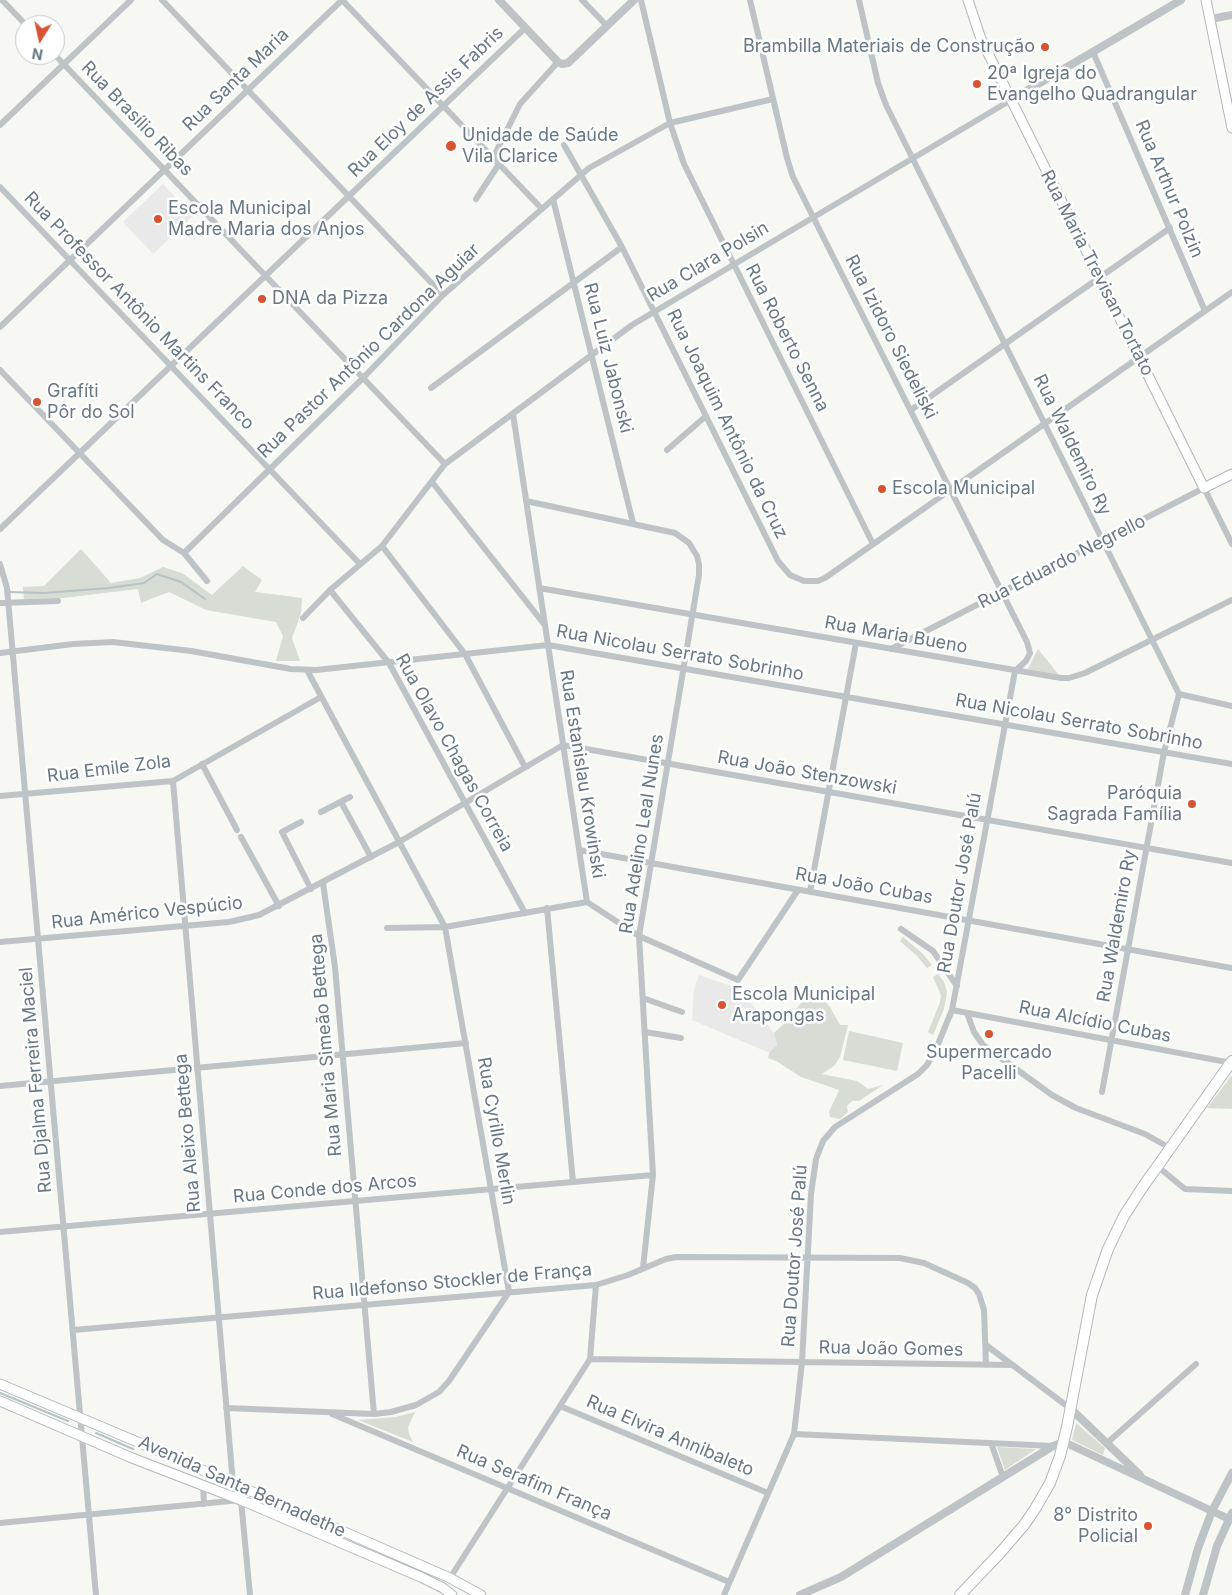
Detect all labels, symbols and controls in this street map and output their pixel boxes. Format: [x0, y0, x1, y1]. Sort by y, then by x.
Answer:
north arrow [15, 15, 65, 65]
street label: Rua Eloy de Assis Fabris [344, 22, 508, 182]
street label: Rua Santa Maria [179, 24, 293, 136]
place label: Brambilla Materiais de Construção [743, 36, 1035, 58]
marker: Brambilla Materiais de Construção [1039, 41, 1051, 53]
text: N [31, 45, 44, 64]
street label: Rua Brasílio Ribas [77, 57, 197, 181]
place label: 20ª Igreja do Evangelho Quadrangular [987, 63, 1197, 106]
marker: 20ª Igreja do Evangelho Quadrangular [971, 78, 983, 90]
street label: Rua Arthur Polzin [1130, 117, 1208, 261]
place label: Unidade de Saúde Vila Clarice [462, 125, 618, 168]
marker: Unidade de Saúde Vila Clarice [444, 139, 458, 153]
street label: Rua Maria Trevisan Tortato [1036, 167, 1158, 379]
street label: Rua Professor Antônio Martins Franco [19, 188, 259, 434]
place label: Escola Municipal Madre Maria dos Anjos [168, 198, 364, 240]
marker: Escola Municipal Madre Maria dos Anjos [152, 213, 164, 225]
street label: Rua Clara Polsin [643, 217, 773, 307]
street label: Rua Pastor Antônio Cardona Aguiar [254, 239, 484, 463]
street label: Rua Izidoro Siedeliski [840, 251, 942, 423]
street label: Rua Roberto Senna [740, 260, 834, 416]
street label: Rua Luiz Jabonski [579, 281, 637, 435]
place label: DNA da Pizza [272, 288, 388, 310]
marker: DNA da Pizza [256, 293, 268, 305]
street label: Rua Joaquim Antônio da Cruz [662, 306, 792, 542]
street label: Rua Waldemiro Ry [1028, 371, 1116, 519]
place label: Grafíti Pôr do Sol [47, 381, 135, 424]
marker: Grafíti Pôr do Sol [31, 396, 43, 408]
place label: Escola Municipal [892, 478, 1035, 500]
marker: Escola Municipal [876, 483, 888, 495]
street label: Rua Eduardo Negrello [975, 510, 1149, 614]
street label: Rua Maria Bueno [823, 612, 969, 658]
street label: Rua Nicolau Serrato Sobrinho [555, 621, 805, 685]
street label: Rua Olavo Chagas Correia [390, 650, 518, 856]
street label: Rua Estanislau Krowinski [555, 668, 609, 880]
street label: Rua Nicolau Serrato Sobrinho [954, 690, 1204, 754]
street label: Rua Adelino Leal Nunes [616, 733, 668, 935]
street label: Rua João Stenzowski [716, 747, 898, 799]
street label: Rua Emile Zola [46, 751, 172, 787]
place label: Paróquia Sagrada Família [1047, 783, 1182, 826]
street label: Rua Doutor José Palú [933, 791, 987, 975]
marker: Paróquia Sagrada Família [1186, 798, 1198, 810]
street label: Rua Waldemiro Ry [1093, 848, 1141, 1004]
street label: Rua João Cubas [794, 863, 934, 909]
street label: Rua Américo Vespúcio [50, 892, 244, 934]
street label: Rua Maria Simeão Bettega [305, 933, 347, 1157]
street label: Rua Djalma Ferreira Maciel [15, 966, 57, 1194]
place label: Escola Municipal Arapongas [732, 984, 875, 1026]
street label: Rua Alcídio Cubas [1017, 997, 1173, 1047]
marker: Escola Municipal Arapongas [716, 999, 728, 1011]
marker: Supermercado Pacelli [983, 1028, 995, 1040]
place label: Supermercado Pacelli [926, 1042, 1052, 1084]
street label: Rua Aleixo Bettega [170, 1053, 206, 1213]
street label: Rua Cyrillo Merlin [472, 1055, 520, 1207]
street label: Rua Doutor José Palú [778, 1164, 812, 1348]
street label: Rua Conde dos Arcos [232, 1170, 418, 1208]
street label: Rua Ildefonso Stockler de França [311, 1259, 593, 1305]
street label: Rua João Gomes [819, 1337, 963, 1361]
street label: Rua Elvira Annibaleto [583, 1391, 757, 1481]
street label: Avenida Santa Bernadethe [135, 1431, 349, 1543]
street label: Rua Serafim França [453, 1441, 615, 1525]
place label: 8° Distrito Policial [1053, 1505, 1138, 1548]
marker: 8° Distrito Policial [1142, 1520, 1154, 1532]

